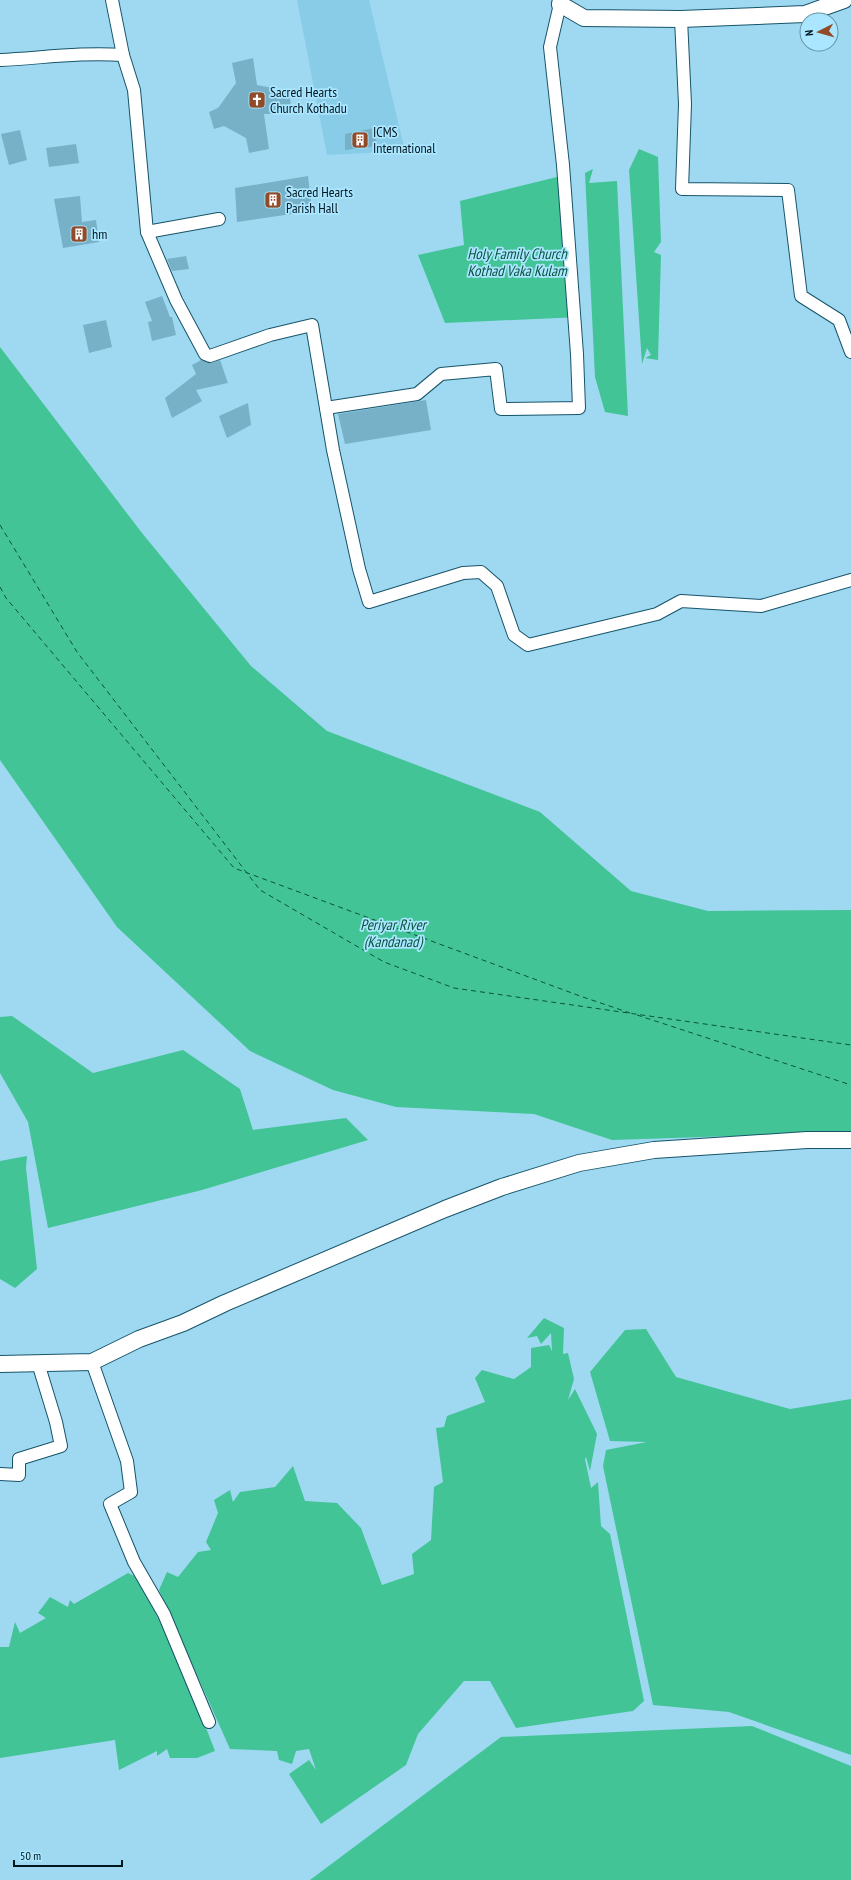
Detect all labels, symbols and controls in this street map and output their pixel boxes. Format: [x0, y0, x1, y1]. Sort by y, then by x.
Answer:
north arrow [799, 12, 839, 52]
text: N [802, 29, 816, 37]
place label: Sacred Hearts Church Kothadu [270, 83, 347, 117]
church icon: Sacred Hearts Church Kothadu [247, 90, 267, 110]
place label: ICMS International [373, 123, 436, 157]
building icon: ICMS International [350, 130, 370, 150]
place label: Sacred Hearts Parish Hall [286, 183, 353, 217]
building icon: Sacred Hearts Parish Hall [263, 190, 283, 210]
building icon: hm [69, 224, 89, 244]
place label: hm [92, 225, 107, 243]
water label: Holy Family Church Kothad Vaka Kulam [467, 244, 568, 280]
water label: Periyar River (Kandanad) [360, 915, 428, 951]
scale bar [14, 1842, 122, 1868]
text: 50 m [20, 1848, 41, 1863]

